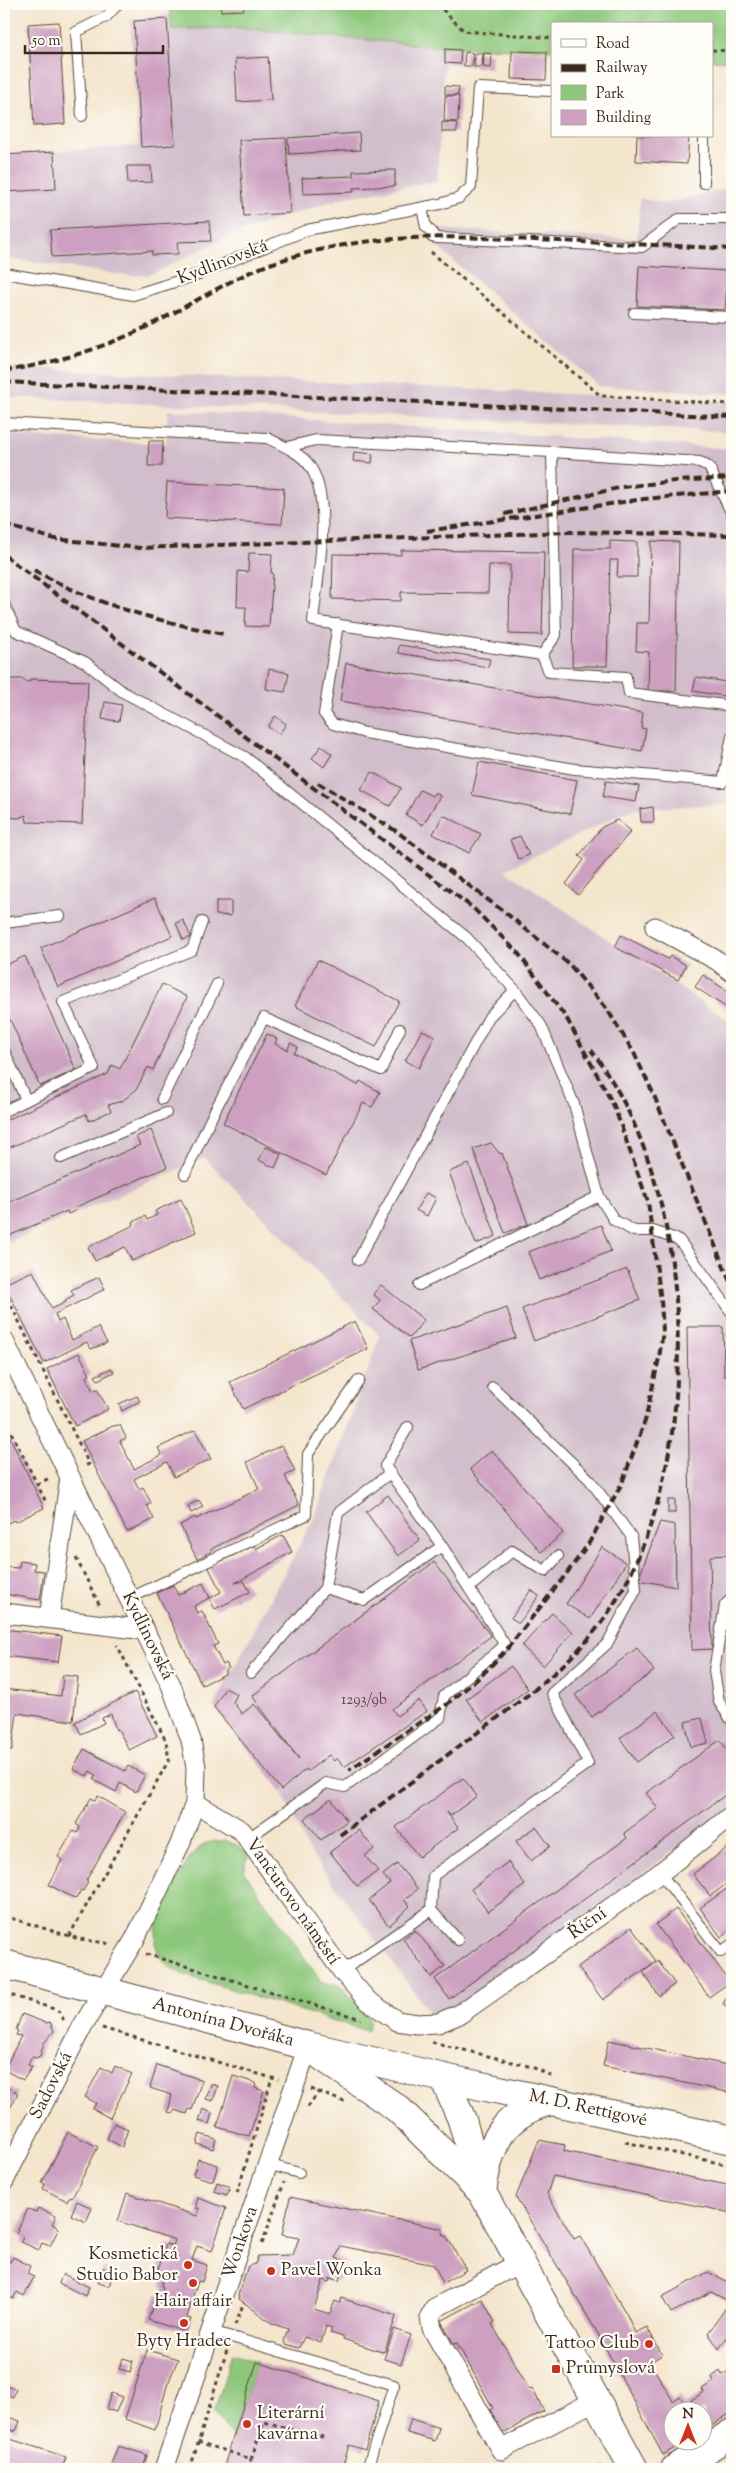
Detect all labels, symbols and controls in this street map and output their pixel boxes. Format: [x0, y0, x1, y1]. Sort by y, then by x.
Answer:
scale bar [25, 22, 162, 54]
legend [551, 22, 714, 138]
text: 50 m [31, 31, 61, 52]
text: Road [596, 34, 630, 55]
text: Railway [596, 58, 648, 79]
text: Park [596, 84, 625, 105]
text: Building [596, 108, 651, 129]
street label: Kydlinovská [174, 234, 272, 292]
street label: Kydlinovská [114, 1587, 180, 1685]
house number: 1293/9b [341, 1690, 387, 1711]
street label: Vančurovo náměstí [238, 1833, 346, 1971]
street label: Říční [563, 1901, 613, 1947]
street label: Antonína Dvořáka [149, 1992, 297, 2054]
street label: Sadovská [24, 2048, 80, 2124]
street label: M. D. Rettigové [526, 2084, 650, 2134]
street label: Wonkova [216, 2203, 266, 2283]
place label: Kosmetická Studio Babor [76, 2242, 178, 2289]
place label: Pavel Wonka [281, 2258, 382, 2284]
marker: Kosmetická Studio Babor [182, 2259, 194, 2271]
marker: Pavel Wonka [265, 2265, 277, 2277]
marker: Hair affair [187, 2277, 199, 2289]
place label: Hair affair [154, 2289, 232, 2315]
marker: Byty Hradec [178, 2317, 190, 2329]
place label: Byty Hradec [137, 2329, 231, 2355]
place label: Tattoo Club [545, 2331, 639, 2357]
marker: Tattoo Club [643, 2338, 655, 2350]
place label: Průmyslová [566, 2356, 655, 2382]
marker: Průmyslová [550, 2363, 562, 2375]
north arrow [664, 2400, 714, 2450]
place label: Literární kavárna [257, 2401, 325, 2448]
text: N [682, 2405, 694, 2425]
marker: Literární kavárna [241, 2418, 253, 2430]

